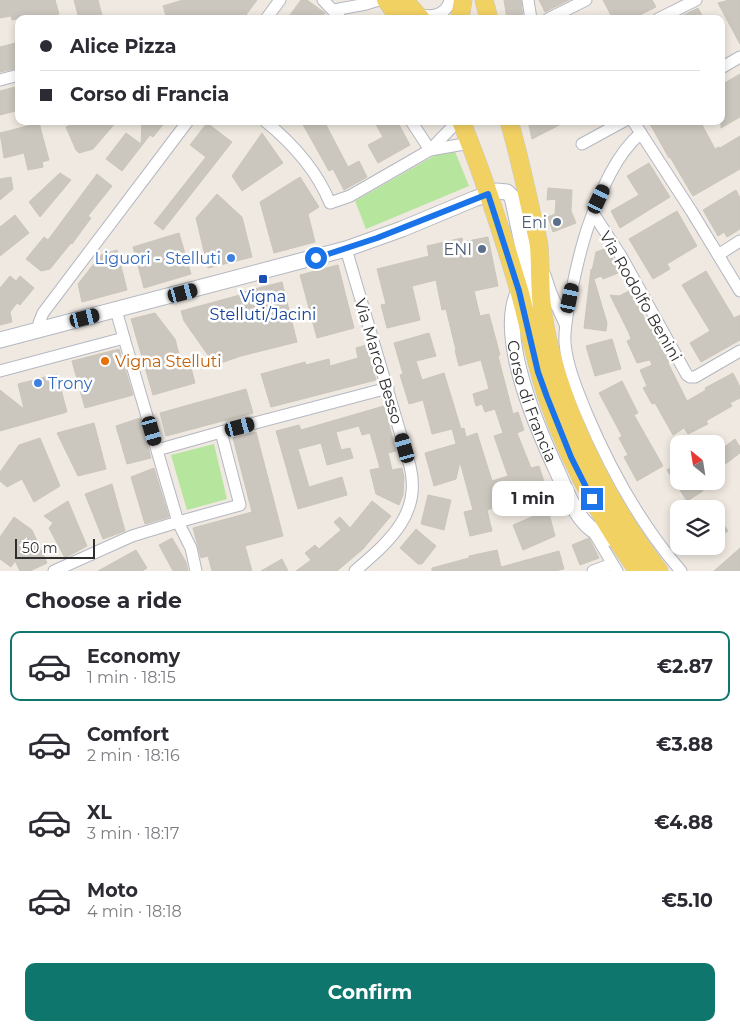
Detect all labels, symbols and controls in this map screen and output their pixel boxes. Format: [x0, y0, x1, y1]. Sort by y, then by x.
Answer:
text: Alice Pizza [70, 35, 176, 58]
text: Corso di Francia [70, 83, 229, 106]
car [585, 182, 612, 216]
place label: Eni [521, 213, 547, 232]
marker: Eni [551, 216, 563, 228]
street label: Via Rodolfo Benini [596, 228, 686, 365]
place label: ENI [443, 240, 472, 259]
marker: ENI [476, 243, 488, 255]
route start [305, 247, 327, 269]
place label: Liguori - Stelluti [95, 249, 221, 268]
marker: Liguori - Stelluti [225, 252, 237, 264]
marker: Vigna Stelluti/Jacini [257, 273, 269, 285]
car [166, 282, 199, 304]
car [559, 282, 580, 314]
place label: Vigna Stelluti/Jacini [210, 287, 316, 324]
street label: Via Marco Besso [350, 296, 407, 426]
car [68, 307, 101, 329]
street label: Corso di Francia [503, 339, 561, 465]
place label: Vigna Stelluti [115, 352, 221, 371]
marker: Vigna Stelluti [99, 355, 111, 367]
place label: Trony [48, 374, 93, 393]
marker: Trony [32, 377, 44, 389]
car [140, 415, 163, 447]
car [223, 416, 256, 438]
car [393, 432, 416, 464]
north arrow [670, 435, 725, 490]
map controls [670, 435, 725, 555]
callout: 1 min [492, 482, 574, 516]
route end [581, 488, 603, 510]
text: 1 min [511, 489, 555, 508]
button: layers [670, 500, 725, 555]
scale bar [15, 536, 95, 559]
text: 50 m [22, 539, 58, 557]
text: Choose a ride [25, 587, 182, 614]
icon: car [27, 644, 72, 689]
text: Economy [87, 645, 180, 668]
text: €2.87 [657, 655, 713, 678]
text: 1 min · 18:15 [87, 668, 176, 687]
icon: car [27, 722, 72, 767]
text: Comfort [87, 723, 169, 746]
text: €3.88 [656, 733, 713, 756]
text: 2 min · 18:16 [87, 746, 180, 765]
icon: car [27, 800, 72, 845]
text: XL [87, 801, 112, 824]
text: €4.88 [654, 811, 713, 834]
text: 3 min · 18:17 [87, 824, 179, 843]
icon: car [27, 878, 72, 923]
text: Moto [87, 879, 138, 902]
text: €5.10 [661, 889, 713, 912]
text: 4 min · 18:18 [87, 902, 182, 921]
button: Confirm [25, 963, 715, 1021]

